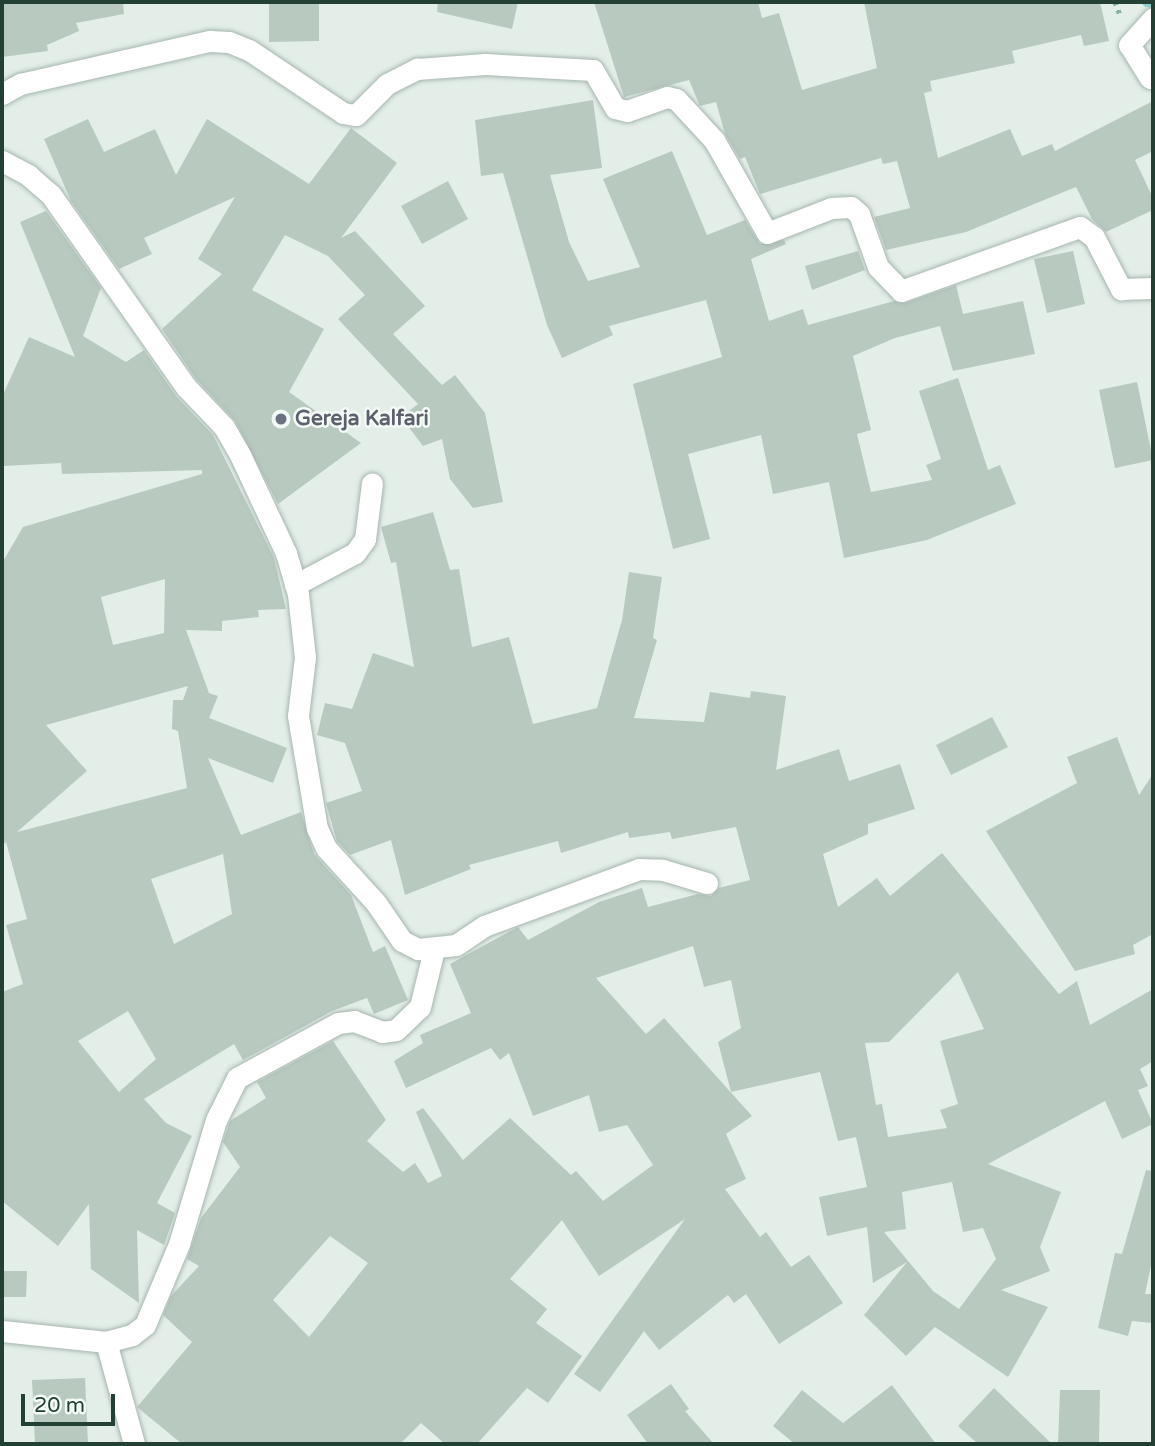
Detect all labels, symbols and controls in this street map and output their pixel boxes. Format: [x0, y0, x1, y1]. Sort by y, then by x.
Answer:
place label: Gereja Kalfari [295, 406, 429, 432]
marker: Gereja Kalfari [273, 411, 289, 427]
scale bar [24, 1380, 119, 1424]
text: 20 m [34, 1393, 85, 1418]

